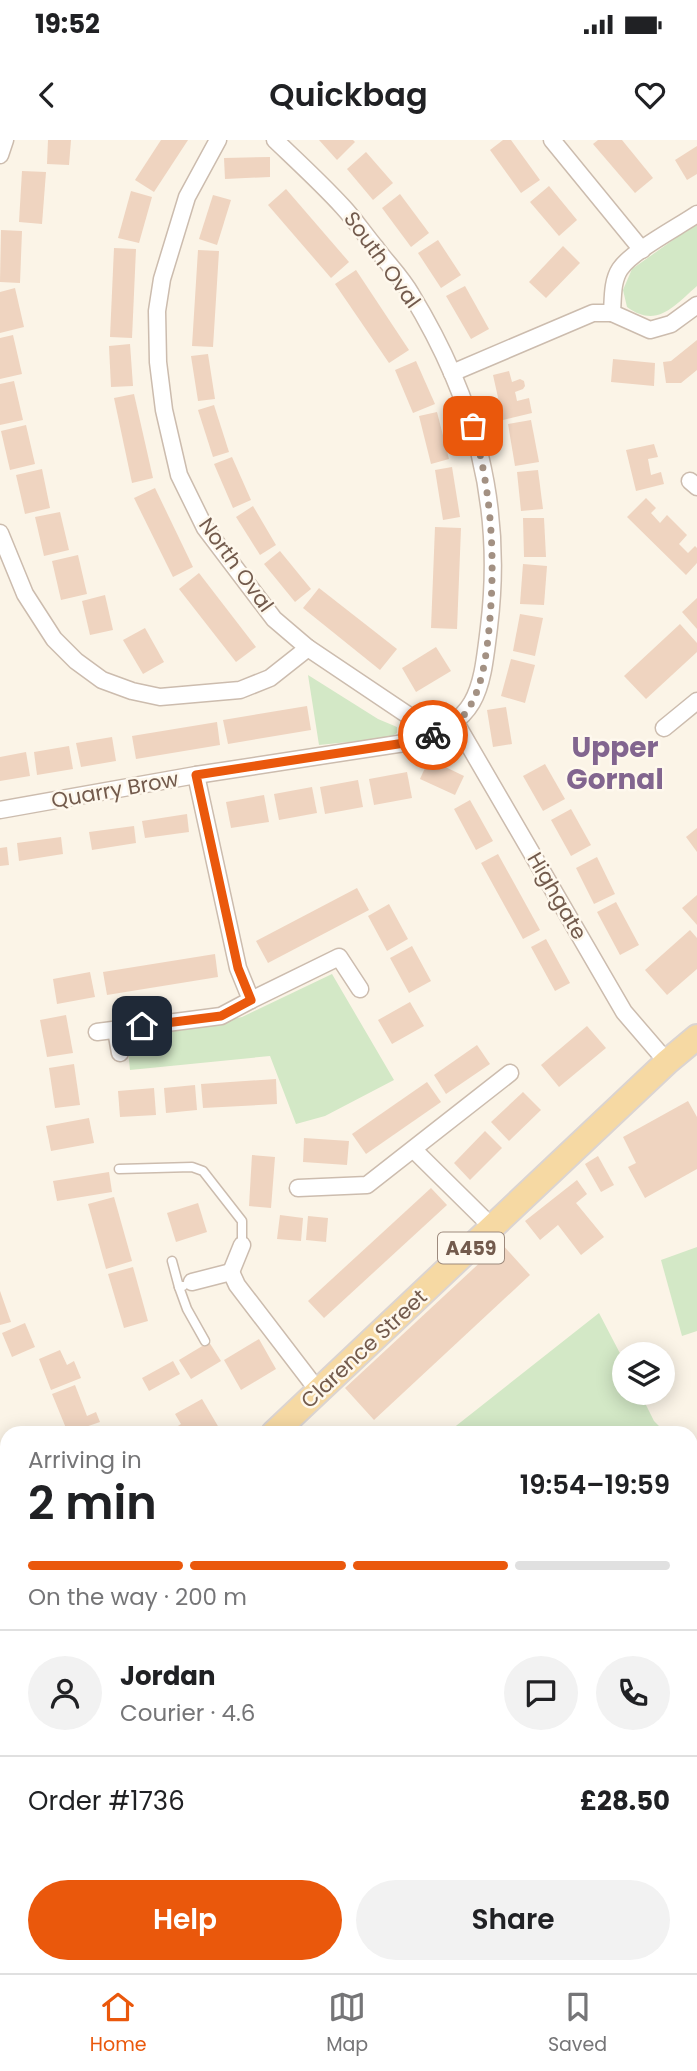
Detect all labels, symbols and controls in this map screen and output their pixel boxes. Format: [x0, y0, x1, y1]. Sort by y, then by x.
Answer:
text: 19:52 [35, 6, 100, 42]
text: Quickbag [269, 72, 428, 117]
icon: back [28, 76, 66, 114]
icon: heart [631, 76, 669, 114]
street label: South Oval [337, 205, 428, 314]
pin [443, 396, 503, 456]
icon: bag [454, 407, 492, 445]
street label: North Oval [192, 512, 281, 618]
courier [398, 700, 468, 770]
icon: bike [414, 716, 452, 754]
district label: Upper Gornal [566, 728, 664, 799]
street label: Quarry Brow [49, 764, 181, 815]
street label: Highgate [521, 847, 594, 945]
pin [112, 996, 172, 1056]
icon: home [123, 1007, 161, 1045]
road number: A459 [438, 1232, 504, 1264]
street label: Clarence Street [294, 1283, 433, 1415]
map controls [612, 1342, 675, 1405]
button: layers [612, 1342, 675, 1405]
text: Arriving in [28, 1444, 142, 1476]
text: 19:54–19:59 [520, 1467, 670, 1503]
text: 2 min [28, 1471, 157, 1535]
text: On the way · 200 m [28, 1581, 247, 1613]
button: person [28, 1656, 102, 1730]
button: chat [504, 1656, 578, 1730]
button: phone [596, 1656, 670, 1730]
text: Jordan [120, 1658, 216, 1694]
text: Courier · 4.6 [120, 1697, 255, 1729]
text: Order #1736 [28, 1783, 185, 1819]
text: £28.50 [580, 1783, 670, 1819]
button: Help [28, 1880, 342, 1960]
button: Share [356, 1880, 670, 1960]
tab: Home [90, 1988, 147, 2059]
tab: Map [326, 1988, 368, 2059]
tab: Saved [548, 1988, 607, 2059]

